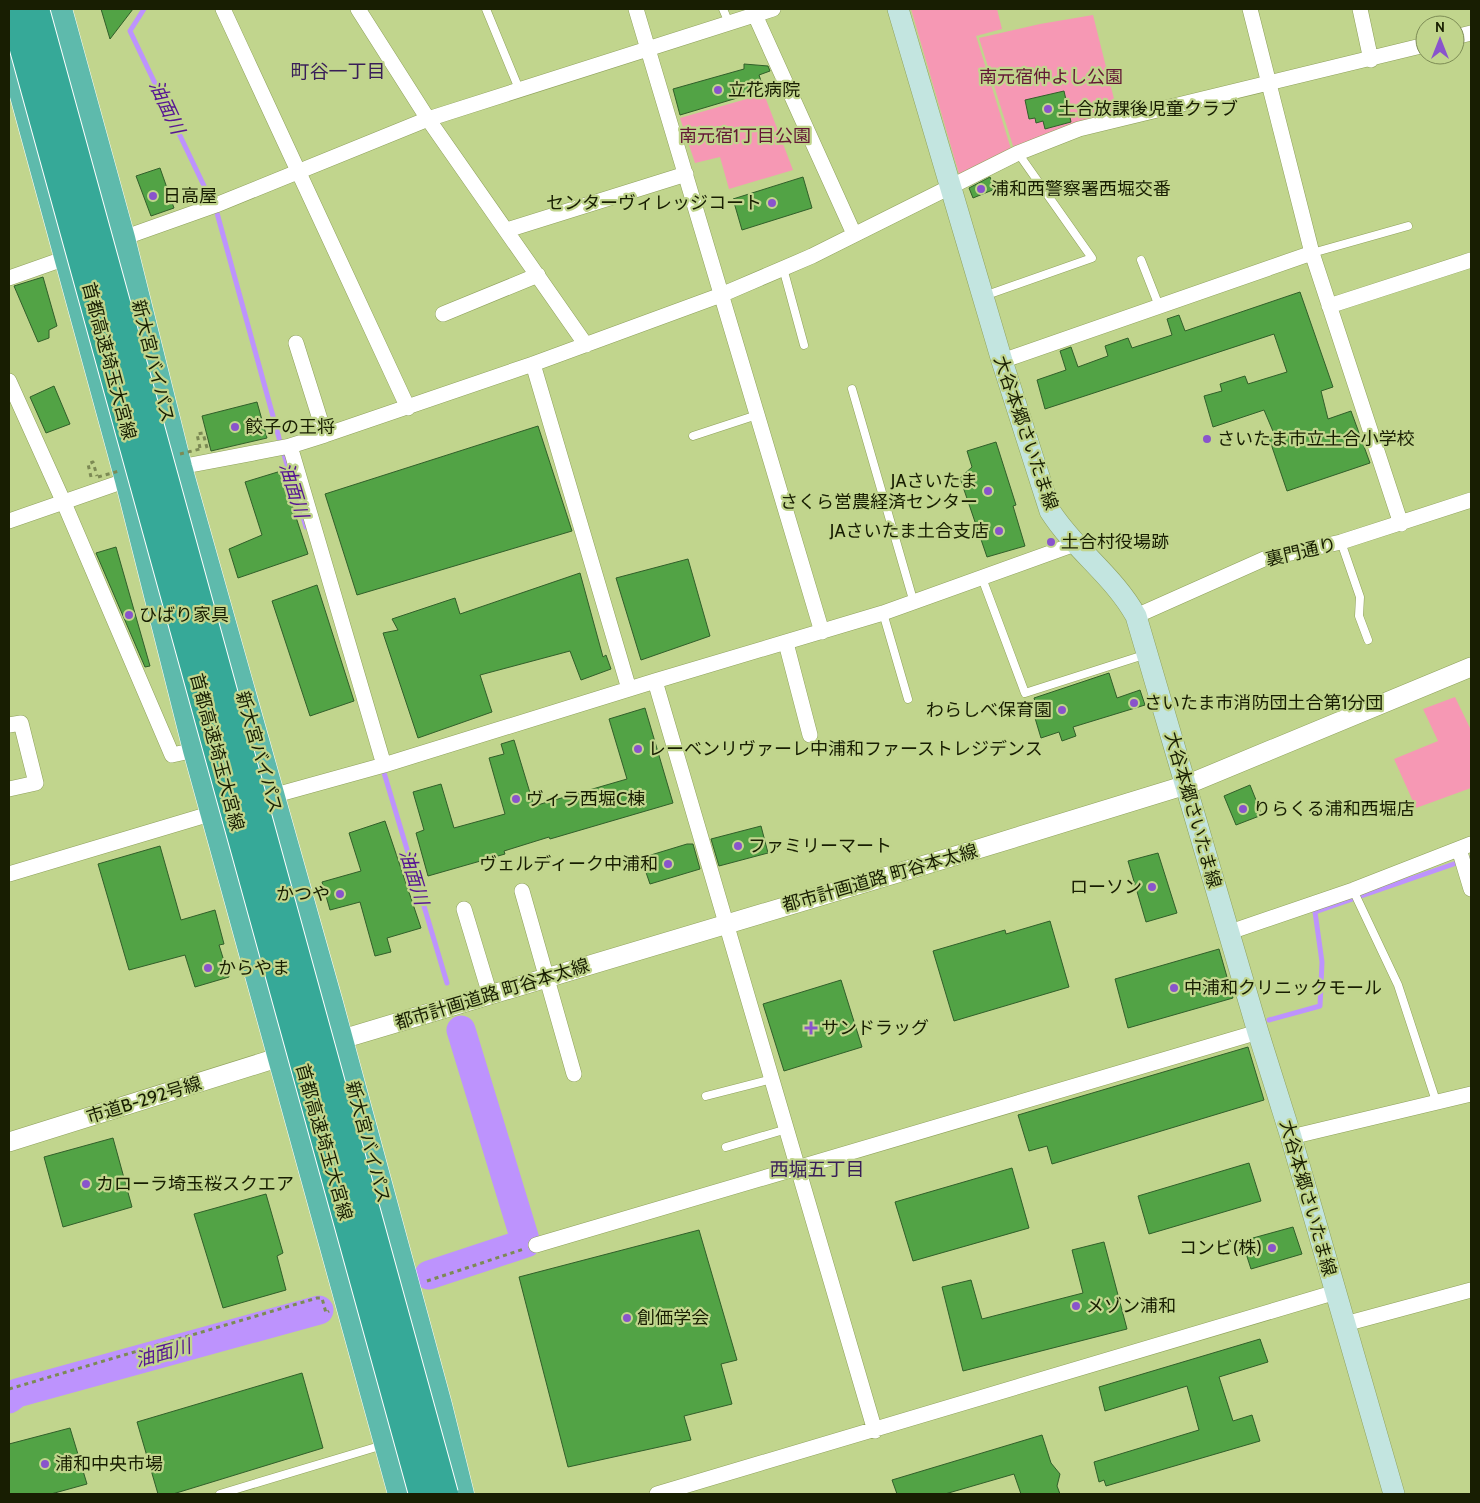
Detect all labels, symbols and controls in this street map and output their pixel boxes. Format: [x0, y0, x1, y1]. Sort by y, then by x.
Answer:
north arrow [1415, 15, 1465, 65]
text: N [1435, 18, 1445, 36]
district label: 町谷一丁目 [290, 60, 386, 83]
park label: 南元宿仲よし公園 [979, 66, 1123, 88]
water label: 油面川 [145, 76, 190, 139]
place label: 立花病院 [728, 79, 800, 101]
marker: 立花病院 [712, 84, 724, 96]
place label: 土合放課後児童クラブ [1058, 98, 1238, 120]
marker: 土合放課後児童クラブ [1042, 103, 1054, 115]
park label: 南元宿1丁目公園 [679, 125, 811, 147]
place label: 浦和西警察署西堀交番 [991, 178, 1171, 200]
marker: 浦和西警察署西堀交番 [975, 183, 987, 195]
place label: 日高屋 [163, 185, 217, 207]
marker: 日高屋 [147, 190, 159, 202]
place label: センターヴィレッジコート [546, 192, 762, 214]
marker: センターヴィレッジコート [766, 197, 778, 209]
street label: 首都高速埼玉大宮線 [77, 280, 141, 442]
street label: 新大宮バイパス [127, 297, 179, 425]
street label: 大谷本郷さいたま線 [989, 353, 1063, 513]
place label: 餃子の王将 [245, 416, 335, 438]
marker: 餃子の王将 [229, 421, 241, 433]
place label: さいたま市立土合小学校 [1217, 428, 1414, 450]
marker: さいたま市立土合小学校 [1201, 433, 1213, 445]
water label: 油面川 [275, 459, 314, 523]
place label: JAさいたま さくら営農経済センター [780, 470, 978, 513]
marker: JAさいたま さくら営農経済センター [982, 485, 994, 497]
place label: JAさいたま土合支店 [829, 520, 989, 542]
marker: JAさいたま土合支店 [993, 525, 1005, 537]
place label: 土合村役場跡 [1061, 531, 1169, 553]
street label: 裏門通り [1263, 533, 1339, 571]
marker: 土合村役場跡 [1045, 536, 1057, 548]
place label: ひばり家具 [139, 604, 229, 626]
marker: ひばり家具 [123, 609, 135, 621]
street label: 首都高速埼玉大宮線 [185, 671, 249, 833]
street label: 新大宮バイパス [231, 689, 287, 815]
place label: さいたま市消防団土合第1分団 [1144, 692, 1383, 714]
marker: さいたま市消防団土合第1分団 [1128, 697, 1140, 709]
place label: わらしべ保育園 [926, 699, 1052, 721]
marker: わらしべ保育園 [1056, 704, 1068, 716]
street label: 大谷本郷さいたま線 [1160, 729, 1226, 891]
place label: レーベンリヴァーレ中浦和ファーストレジデンス [648, 738, 1043, 760]
marker: レーベンリヴァーレ中浦和ファーストレジデンス [632, 743, 644, 755]
place label: ヴィラ西堀C棟 [526, 788, 645, 810]
marker: ヴィラ西堀C棟 [510, 793, 522, 805]
place label: りらくる浦和西堀店 [1253, 798, 1415, 820]
marker: りらくる浦和西堀店 [1237, 803, 1249, 815]
place label: ファミリーマート [748, 835, 892, 857]
marker: ファミリーマート [732, 840, 744, 852]
street label: 都市計画道路 町谷本太線 [780, 840, 980, 916]
water label: 油面川 [395, 846, 434, 910]
place label: ヴェルディーク中浦和 [479, 853, 658, 875]
marker: ヴェルディーク中浦和 [662, 858, 674, 870]
place label: ローソン [1070, 876, 1142, 898]
marker: ローソン [1146, 881, 1158, 893]
place label: かつや [276, 883, 330, 905]
marker: かつや [334, 888, 346, 900]
street label: 都市計画道路 町谷本太線 [392, 954, 592, 1034]
place label: からやま [218, 957, 290, 979]
marker: からやま [202, 962, 214, 974]
place label: 中浦和クリニックモール [1184, 977, 1382, 999]
marker: 中浦和クリニックモール [1168, 982, 1180, 994]
place label: サンドラッグ [821, 1017, 929, 1039]
marker: サンドラッグ [805, 1022, 817, 1034]
street label: 首都高速埼玉大宮線 [291, 1061, 357, 1223]
street label: 市道B-292号線 [84, 1072, 204, 1128]
street label: 新大宮バイパス [341, 1078, 395, 1206]
street label: 大谷本郷さいたま線 [1275, 1117, 1341, 1279]
district label: 西堀五丁目 [769, 1158, 865, 1181]
place label: カローラ埼玉桜スクエア [96, 1173, 294, 1195]
marker: カローラ埼玉桜スクエア [80, 1178, 92, 1190]
place label: コンビ(株) [1179, 1237, 1262, 1259]
marker: コンビ(株) [1266, 1242, 1278, 1254]
place label: メゾン浦和 [1086, 1295, 1176, 1317]
marker: メゾン浦和 [1070, 1300, 1082, 1312]
place label: 創価学会 [637, 1307, 709, 1329]
marker: 創価学会 [621, 1312, 633, 1324]
water label: 油面川 [132, 1334, 195, 1371]
place label: 浦和中央市場 [55, 1453, 163, 1475]
marker: 浦和中央市場 [39, 1458, 51, 1470]

